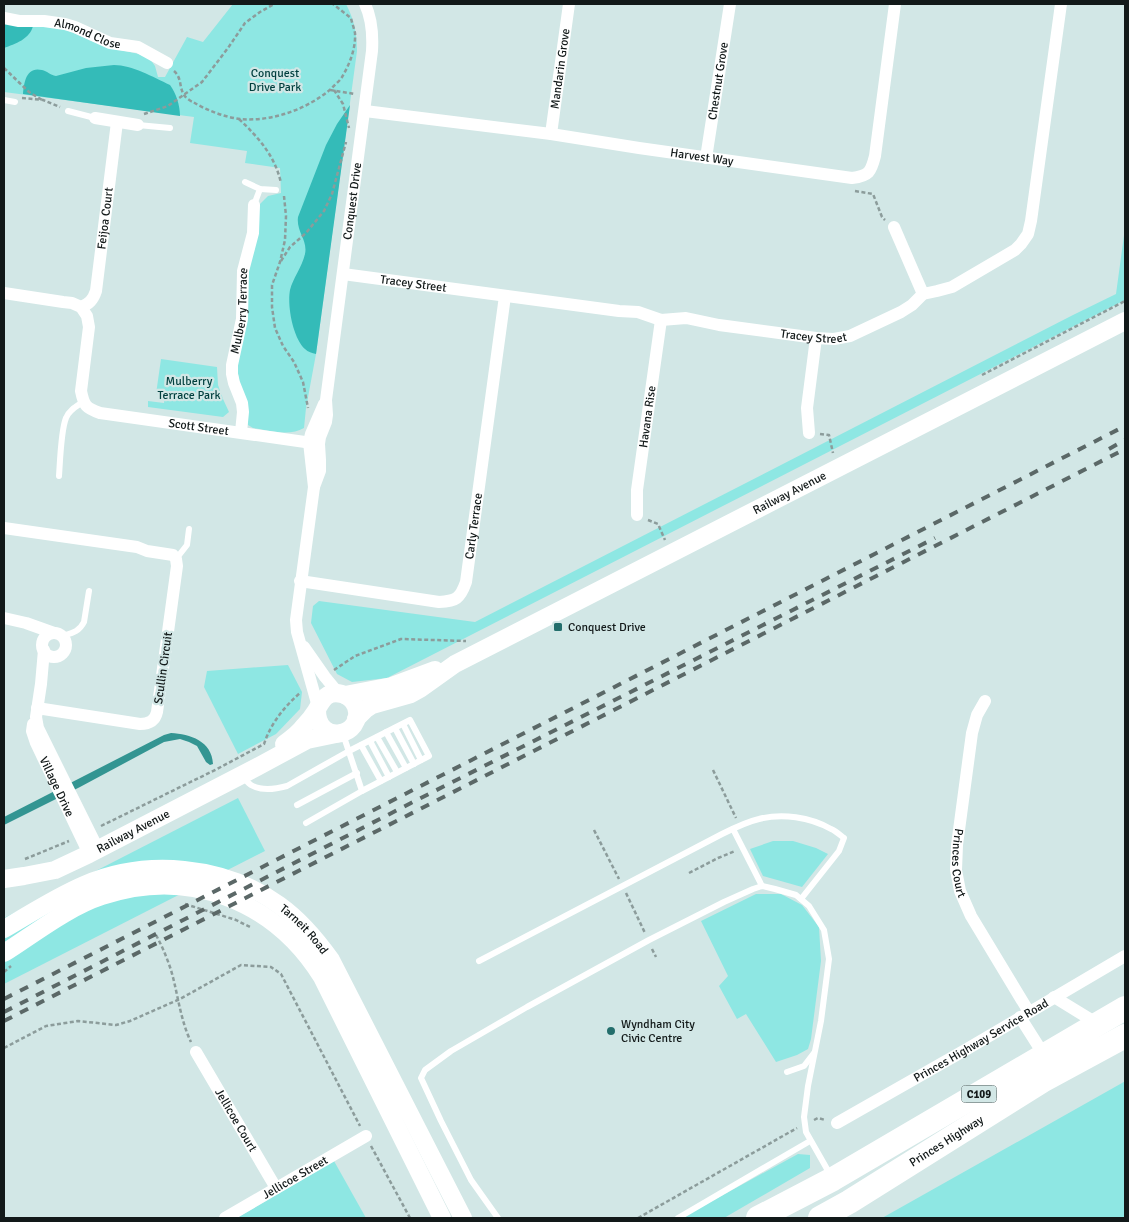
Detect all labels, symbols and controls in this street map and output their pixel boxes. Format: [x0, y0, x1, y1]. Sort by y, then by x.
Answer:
street label: Almond Close [53, 16, 122, 52]
street label: Mandarin Grove [548, 27, 574, 110]
street label: Chestnut Grove [705, 41, 732, 121]
park label: Conquest Drive Park [249, 66, 301, 95]
street label: Harvest Way [669, 145, 735, 169]
street label: Conquest Drive [340, 162, 365, 241]
street label: Feijoa Court [94, 187, 117, 250]
street label: Mulberry Terrace [228, 266, 252, 355]
street label: Tracey Street [379, 272, 447, 296]
street label: Tracey Street [779, 326, 848, 347]
park label: Mulberry Terrace Park [158, 374, 221, 403]
street label: Havana Rise [636, 385, 660, 449]
street label: Scott Street [167, 416, 230, 439]
street label: Railway Avenue [751, 468, 829, 518]
street label: Carly Terrace [462, 492, 486, 560]
place label: Conquest Drive [568, 620, 646, 635]
marker: Conquest Drive [552, 621, 564, 633]
street label: Scullin Circuit [151, 631, 176, 705]
street label: Village Drive [36, 754, 77, 819]
street label: Railway Avenue [94, 807, 172, 857]
street label: Princes Court [948, 828, 969, 900]
street label: Tarneit Road [277, 901, 331, 957]
street label: Princes Highway Service Road [911, 996, 1051, 1086]
place label: Wyndham City Civic Centre [621, 1017, 695, 1046]
marker: Wyndham City Civic Centre [605, 1025, 617, 1037]
street label: Jellicoe Court [211, 1086, 260, 1155]
road number: C109 [962, 1086, 996, 1102]
street label: Princes Highway [907, 1112, 987, 1170]
street label: Jellicoe Street [260, 1153, 331, 1203]

